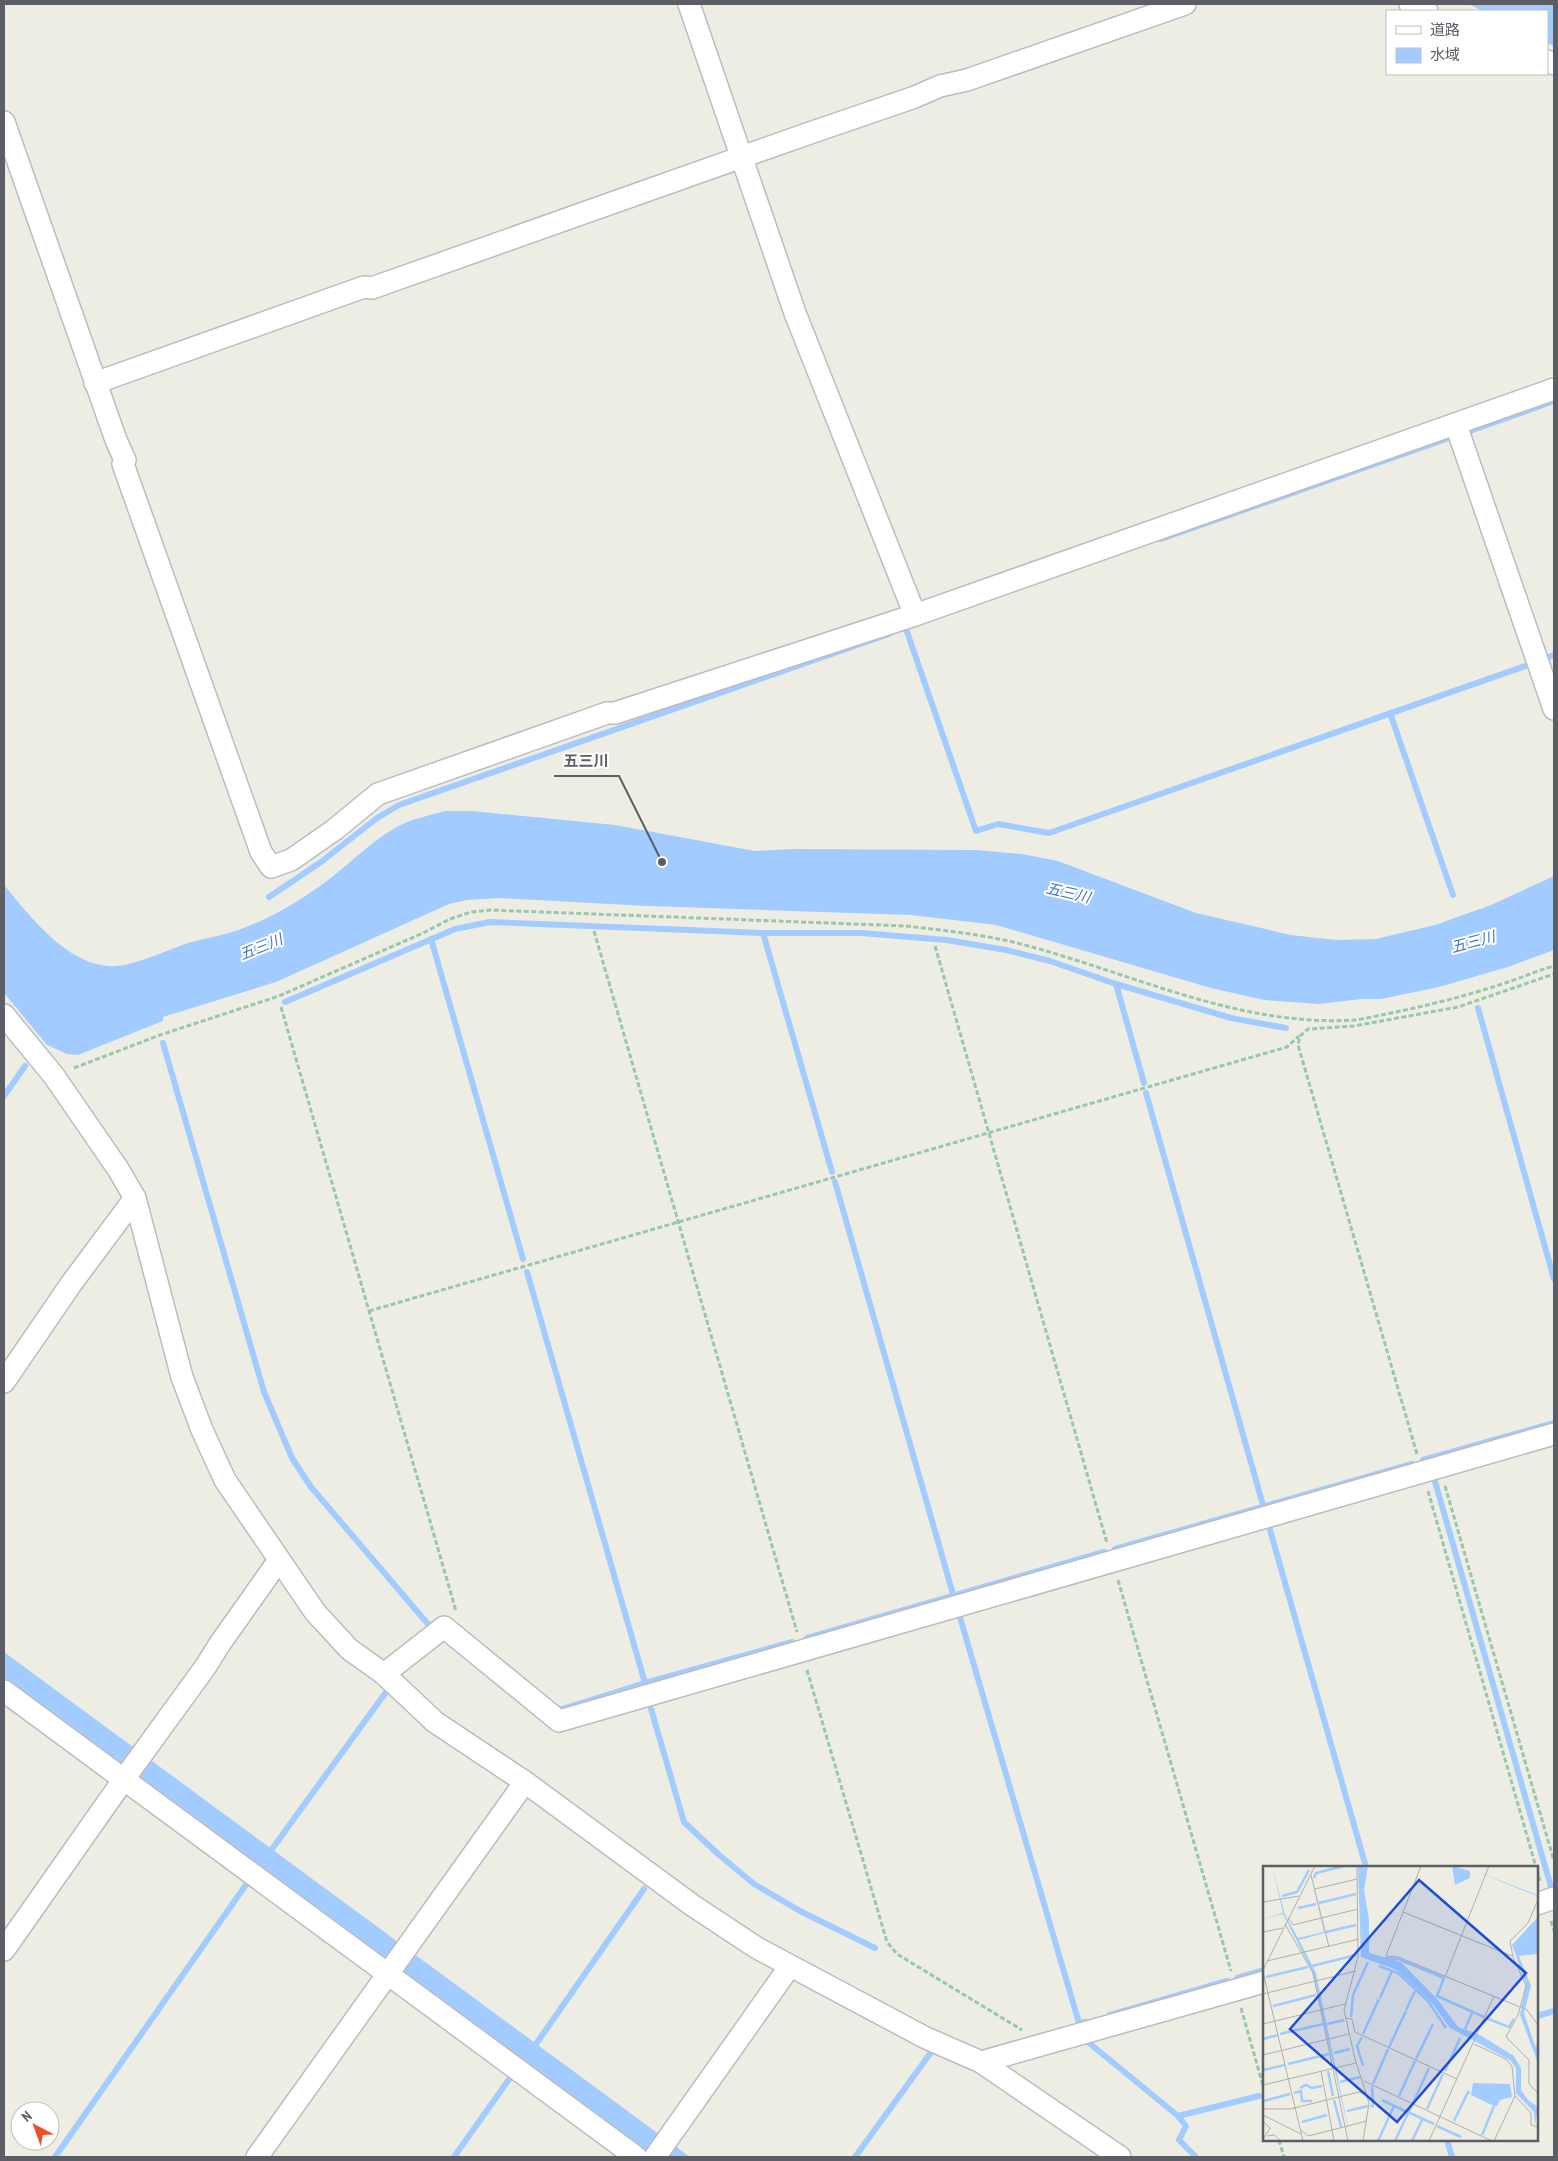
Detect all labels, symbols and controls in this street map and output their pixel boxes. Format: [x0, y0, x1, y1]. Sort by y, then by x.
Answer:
legend [1386, 10, 1548, 75]
text: 道路 [1430, 20, 1460, 39]
text: 水域 [1430, 45, 1460, 64]
callout: 五三川 [554, 746, 619, 776]
text: 五三川 [563, 751, 609, 770]
water label: 五三川 [1044, 878, 1094, 907]
water label: 五三川 [1449, 926, 1499, 957]
water label: 五三川 [236, 929, 287, 964]
inset map [1263, 1866, 1538, 2141]
north arrow [10, 2101, 60, 2151]
text: N [18, 2107, 35, 2125]

